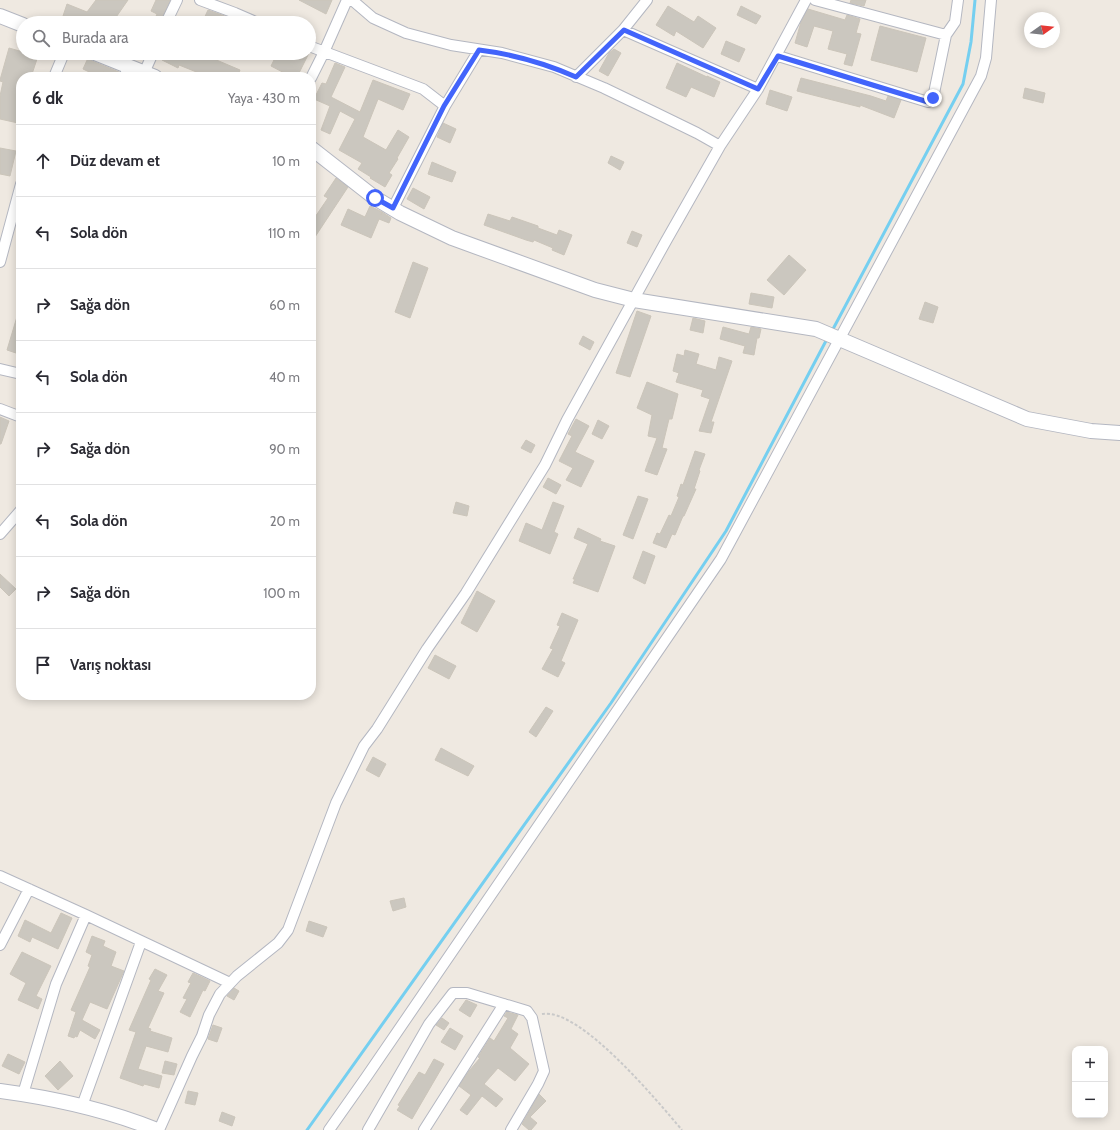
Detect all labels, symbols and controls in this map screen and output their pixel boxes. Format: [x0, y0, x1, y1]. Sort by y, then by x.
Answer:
north arrow [1024, 12, 1060, 48]
search box [16, 16, 316, 60]
icon: search [30, 27, 52, 49]
text: Burada ara [62, 29, 129, 47]
text: 6 dk [32, 88, 63, 108]
route end [924, 89, 942, 107]
text: Yaya · 430 m [228, 90, 300, 106]
icon: ahead [32, 150, 54, 172]
text: Düz devam et [70, 152, 160, 170]
text: 10 m [272, 153, 300, 169]
route start [366, 189, 384, 207]
icon: left [32, 222, 54, 244]
text: Sola dön [70, 224, 127, 242]
text: 110 m [268, 225, 300, 241]
icon: right [32, 294, 54, 316]
text: Sağa dön [70, 296, 130, 314]
text: 60 m [269, 297, 300, 313]
icon: left [32, 366, 54, 388]
text: Sola dön [70, 368, 127, 386]
text: 40 m [269, 369, 300, 385]
icon: right [32, 438, 54, 460]
text: Sağa dön [70, 440, 130, 458]
text: 90 m [269, 441, 300, 457]
icon: left [32, 510, 54, 532]
text: Sola dön [70, 512, 127, 530]
text: 20 m [270, 513, 300, 529]
icon: right [32, 582, 54, 604]
text: Sağa dön [70, 584, 130, 602]
text: 100 m [263, 585, 300, 601]
icon: arrive [32, 654, 54, 676]
text: Varış noktası [70, 656, 151, 674]
map controls [1072, 1046, 1108, 1118]
button: + [1072, 1046, 1108, 1082]
button: − [1072, 1082, 1108, 1118]

